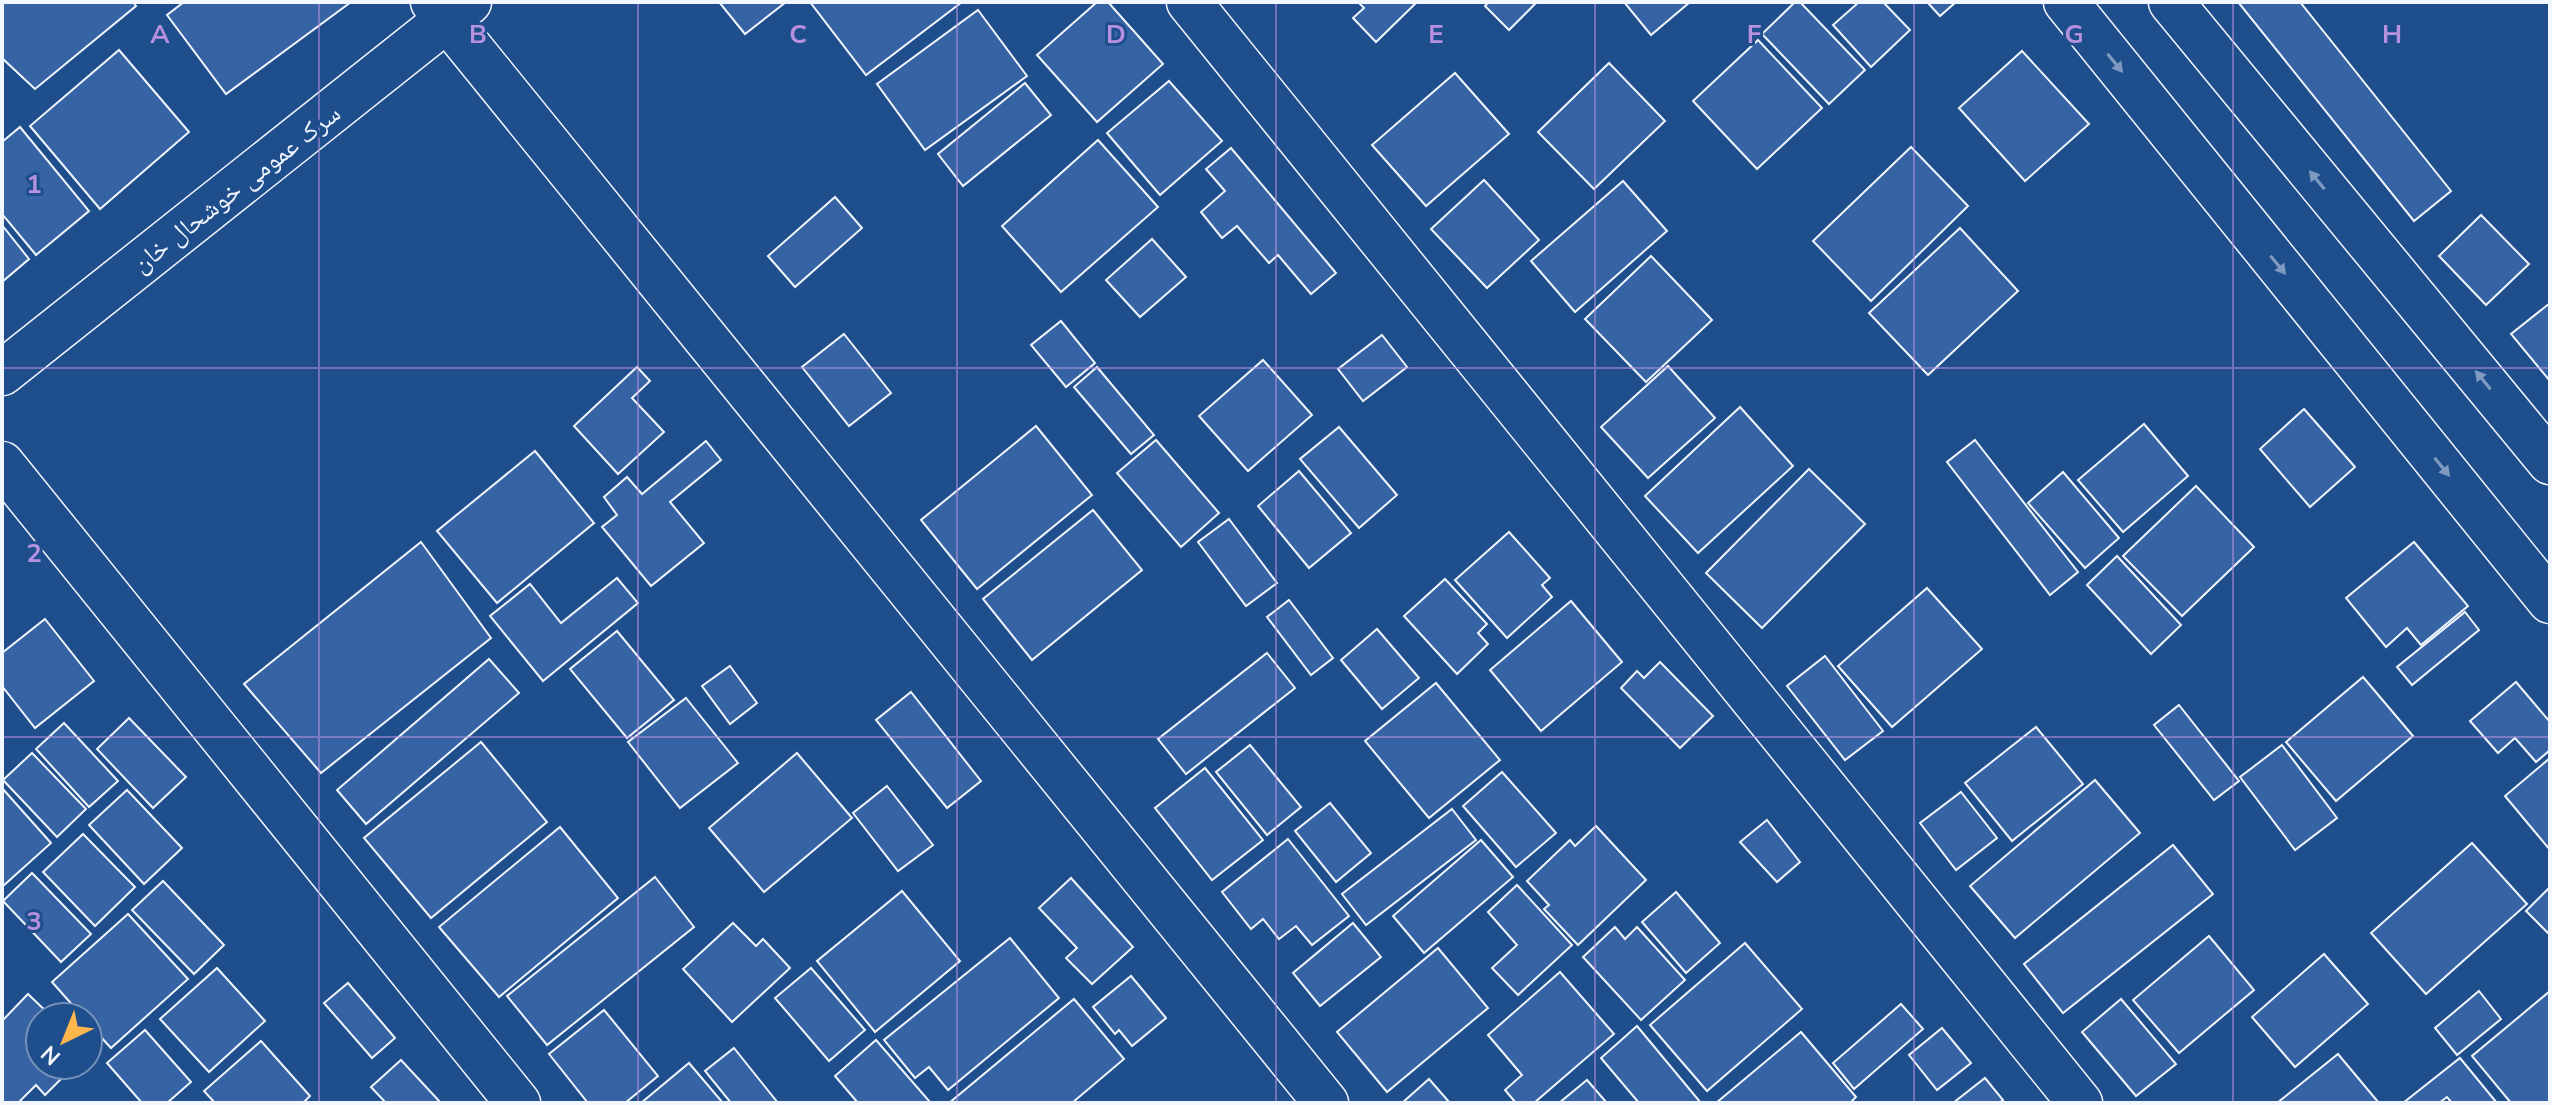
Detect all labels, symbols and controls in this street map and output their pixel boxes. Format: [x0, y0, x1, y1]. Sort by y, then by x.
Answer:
text: A [150, 17, 170, 52]
text: B [469, 17, 487, 52]
text: C [789, 17, 807, 52]
text: D [1106, 17, 1126, 52]
text: E [1428, 17, 1444, 52]
text: F [1747, 17, 1761, 52]
text: G [2064, 17, 2084, 52]
text: H [2382, 17, 2402, 52]
one-way arrow [2106, 53, 2123, 73]
street label: سرک عمومی خوشحال خان [125, 96, 348, 281]
text: 1 [26, 167, 42, 202]
one-way arrow [2309, 169, 2326, 190]
one-way arrow [2269, 255, 2286, 275]
one-way arrow [2475, 371, 2492, 391]
one-way arrow [2433, 457, 2450, 477]
text: 2 [26, 536, 42, 571]
text: 3 [26, 904, 42, 939]
north arrow [24, 1001, 104, 1081]
text: N [35, 1038, 67, 1071]

